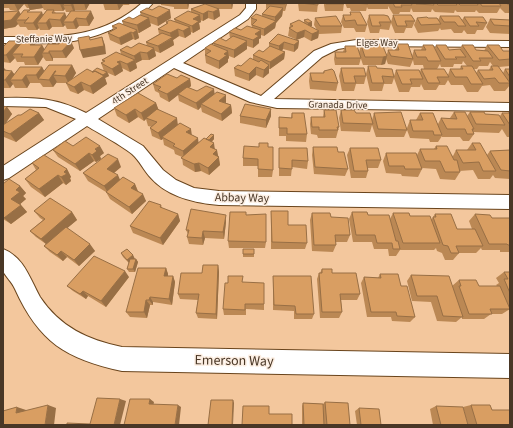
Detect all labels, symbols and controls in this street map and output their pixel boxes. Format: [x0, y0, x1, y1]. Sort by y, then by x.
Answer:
street label: Steffanie Way [16, 32, 73, 46]
street label: Elges Way [356, 36, 398, 50]
street label: 4th Street [109, 74, 151, 108]
street label: Granada Drive [308, 97, 368, 113]
street label: Abbay Way [215, 189, 270, 207]
street label: Emerson Way [194, 350, 274, 372]

